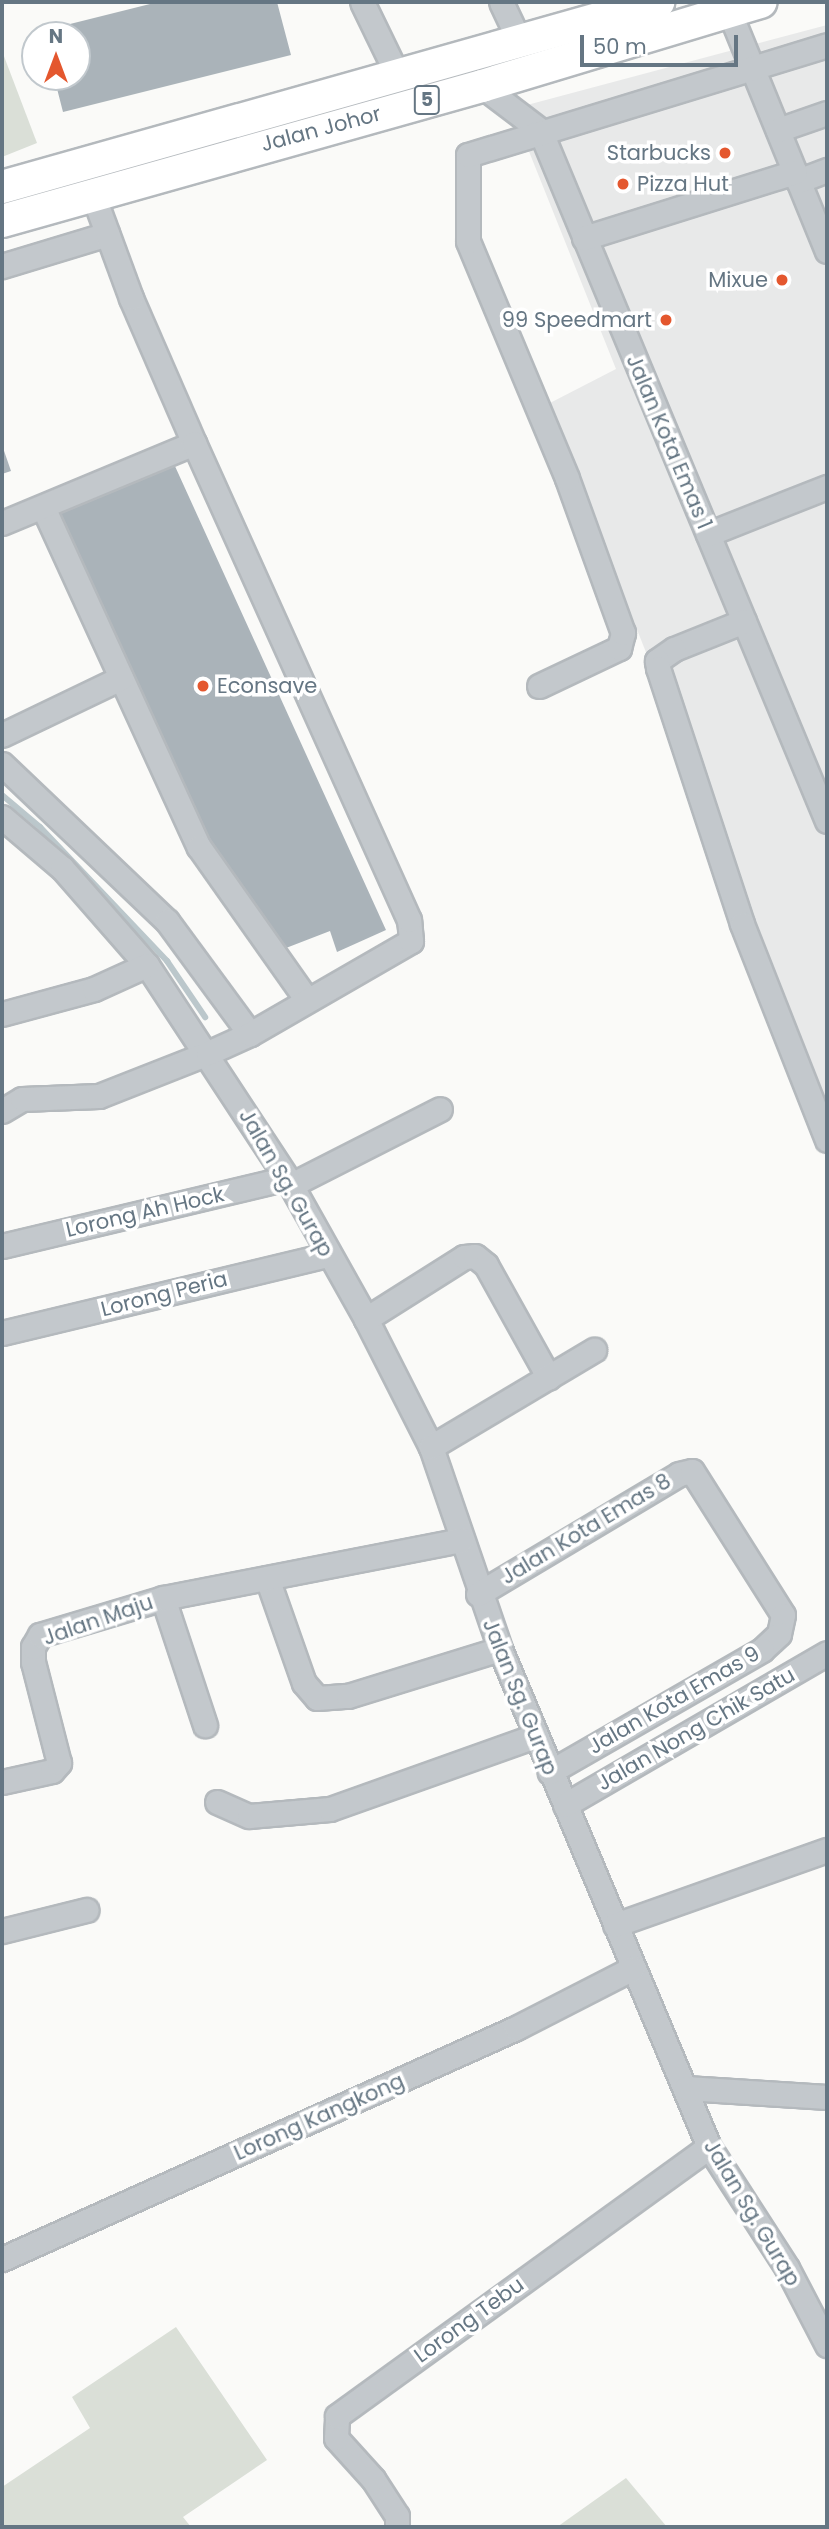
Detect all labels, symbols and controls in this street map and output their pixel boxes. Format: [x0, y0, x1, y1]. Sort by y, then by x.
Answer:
north arrow [21, 21, 91, 91]
scale bar [584, 21, 742, 65]
text: N [49, 23, 63, 50]
text: 50 m [593, 32, 647, 61]
road number: 5 [413, 85, 441, 116]
street label: Jalan Johor [258, 101, 384, 157]
place label: Starbucks [607, 140, 711, 166]
marker: Starbucks [717, 145, 733, 161]
place label: Pizza Hut [637, 171, 729, 197]
marker: Pizza Hut [615, 176, 631, 192]
place label: Mixue [708, 267, 768, 293]
marker: Mixue [774, 272, 790, 288]
place label: 99 Speedmart [502, 307, 652, 333]
marker: 99 Speedmart [658, 312, 674, 328]
street label: Jalan Kota Emas 1 [621, 351, 717, 533]
place label: Econsave [217, 673, 317, 699]
marker: Econsave [195, 678, 211, 694]
street label: Jalan Sg. Gurap [234, 1105, 338, 1261]
street label: Lorong Ah Hock [63, 1182, 227, 1242]
street label: Lorong Peria [98, 1266, 230, 1322]
street label: Jalan Kota Emas 8 [497, 1468, 675, 1590]
street label: Jalan Maju [40, 1589, 156, 1651]
street label: Jalan Sg. Gurap [477, 1615, 563, 1779]
street label: Jalan Kota Emas 9 [584, 1641, 764, 1759]
street label: Jalan Nong Chik Satu [593, 1662, 799, 1796]
street label: Lorong Kangkong [230, 2068, 408, 2166]
street label: Jalan Sg. Gurap [698, 2135, 806, 2291]
street label: Lorong Tebu [409, 2272, 529, 2368]

